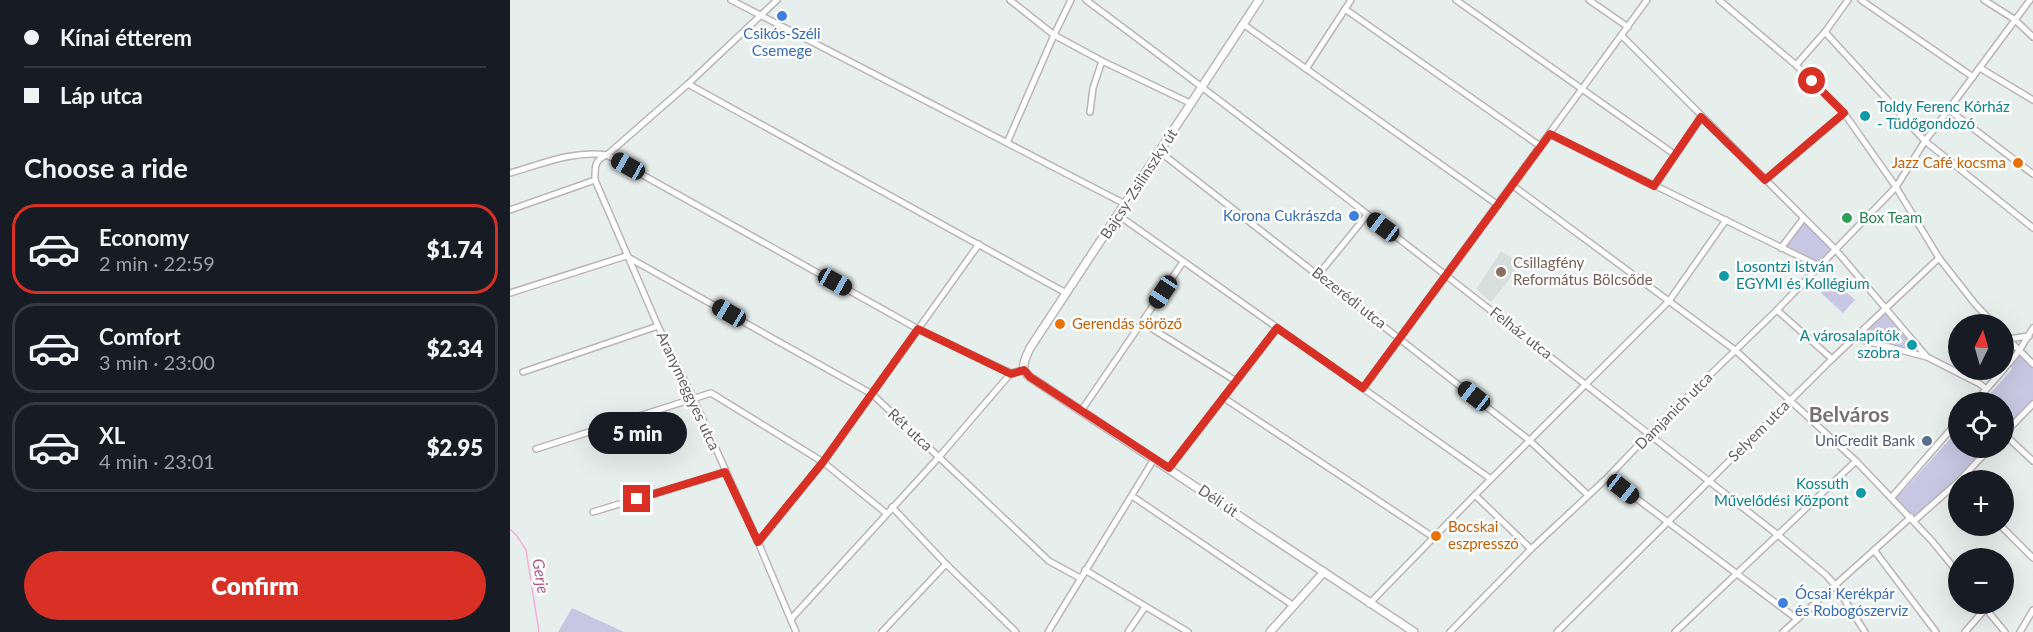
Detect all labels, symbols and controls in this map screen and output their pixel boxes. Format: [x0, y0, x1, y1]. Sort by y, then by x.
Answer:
marker: Csikós-Széli Csemege [775, 9, 789, 23]
text: Kínai étterem [60, 24, 192, 51]
place label: Csikós-Széli Csemege [743, 24, 821, 59]
route start [1798, 67, 1825, 94]
text: Láp utca [60, 82, 143, 109]
place label: Toldy Ferenc Kórház - Tüdőgondozó [1877, 97, 2010, 132]
marker: Toldy Ferenc Kórház - Tüdőgondozó [1858, 109, 1872, 123]
street label: Bajcsy-Zsilinszky út [1096, 124, 1181, 242]
car [608, 149, 648, 183]
text: Choose a ride [24, 151, 188, 184]
place label: Jazz Café kocsma [1892, 153, 2006, 171]
marker: Jazz Café kocsma [2011, 156, 2025, 170]
place label: Korona Cukrászda [1223, 206, 1342, 224]
place label: Box Team [1859, 208, 1922, 226]
marker: Korona Cukrászda [1347, 209, 1361, 223]
car [1363, 209, 1403, 245]
marker: Box Team [1840, 211, 1854, 225]
icon: car [27, 222, 81, 276]
text: Economy [99, 224, 189, 251]
text: $1.74 [427, 236, 483, 263]
text: 2 min · 22:59 [99, 251, 215, 275]
place label: Csillagfény Református Bölcsőde [1513, 253, 1653, 288]
place label: Losontzi István EGYMI és Kollégium [1736, 257, 1870, 292]
street label: Bezerédi utca [1309, 263, 1390, 332]
car [815, 265, 855, 299]
marker: Csillagfény Református Bölcsőde [1494, 265, 1508, 279]
marker: Losontzi István EGYMI és Kollégium [1717, 269, 1731, 283]
car [1145, 272, 1181, 312]
car [709, 296, 749, 330]
street label: Felház utca [1487, 302, 1556, 362]
place label: Gerendás söröző [1072, 314, 1182, 332]
north arrow [1948, 314, 2014, 380]
map controls [1948, 314, 2014, 614]
marker: Gerendás söröző [1053, 317, 1067, 331]
icon: car [27, 321, 81, 375]
text: Comfort [99, 323, 181, 350]
place label: A városalapítók szobra [1800, 326, 1900, 361]
street label: Aranymeggyes utca [654, 328, 724, 453]
text: $2.34 [427, 335, 483, 362]
marker: A városalapítók szobra [1905, 338, 1919, 352]
text: 3 min · 23:00 [99, 350, 215, 374]
street label: Damjanich utca [1631, 368, 1716, 453]
car [1454, 378, 1494, 414]
button: locate [1948, 392, 2014, 458]
street label: Selyem utca [1724, 396, 1793, 465]
district label: Belváros [1809, 401, 1889, 426]
street label: Rét utca [885, 404, 937, 454]
callout: 5 min [588, 412, 686, 454]
icon: car [27, 420, 81, 474]
text: 5 min [613, 421, 662, 445]
text: XL [99, 422, 125, 449]
place label: UniCredit Bank [1815, 431, 1915, 449]
text: $2.95 [427, 434, 483, 461]
marker: UniCredit Bank [1920, 434, 1934, 448]
text: 4 min · 23:01 [99, 449, 215, 473]
button: + [1948, 470, 2014, 536]
car [1603, 471, 1643, 507]
place label: Kossuth Művelődési Központ [1714, 474, 1850, 509]
street label: Déli út [1195, 480, 1242, 520]
route end [623, 485, 650, 512]
marker: Kossuth Művelődési Központ [1854, 486, 1868, 500]
place label: Bocskai eszpresszó [1448, 517, 1519, 552]
marker: Bocskai eszpresszó [1429, 529, 1443, 543]
button: − [1948, 548, 2014, 614]
button: Confirm [24, 551, 486, 620]
water label: Gerje [529, 557, 554, 595]
place label: Ócsai Kerékpár és Robogószerviz [1795, 584, 1909, 619]
marker: Ócsai Kerékpár és Robogószerviz [1776, 596, 1790, 610]

